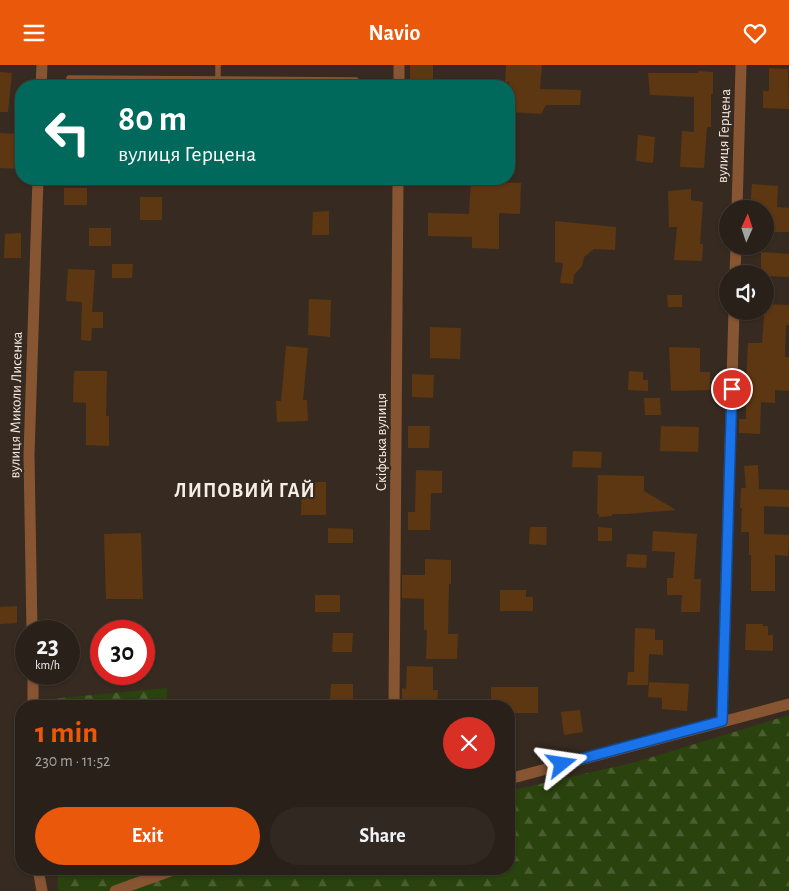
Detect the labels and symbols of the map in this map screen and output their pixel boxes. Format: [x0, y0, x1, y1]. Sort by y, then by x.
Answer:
street label: вулиця Герцена [715, 88, 733, 183]
north arrow [719, 200, 774, 255]
street label: вулиця Миколи Лисенка [7, 331, 25, 479]
pin [711, 368, 753, 410]
street label: Скіфська вулиця [374, 393, 389, 491]
district label: ЛИПОВИЙ ГАЙ [174, 479, 316, 501]
speed limit sign: 30 [90, 620, 155, 685]
position arrow [535, 737, 587, 789]

